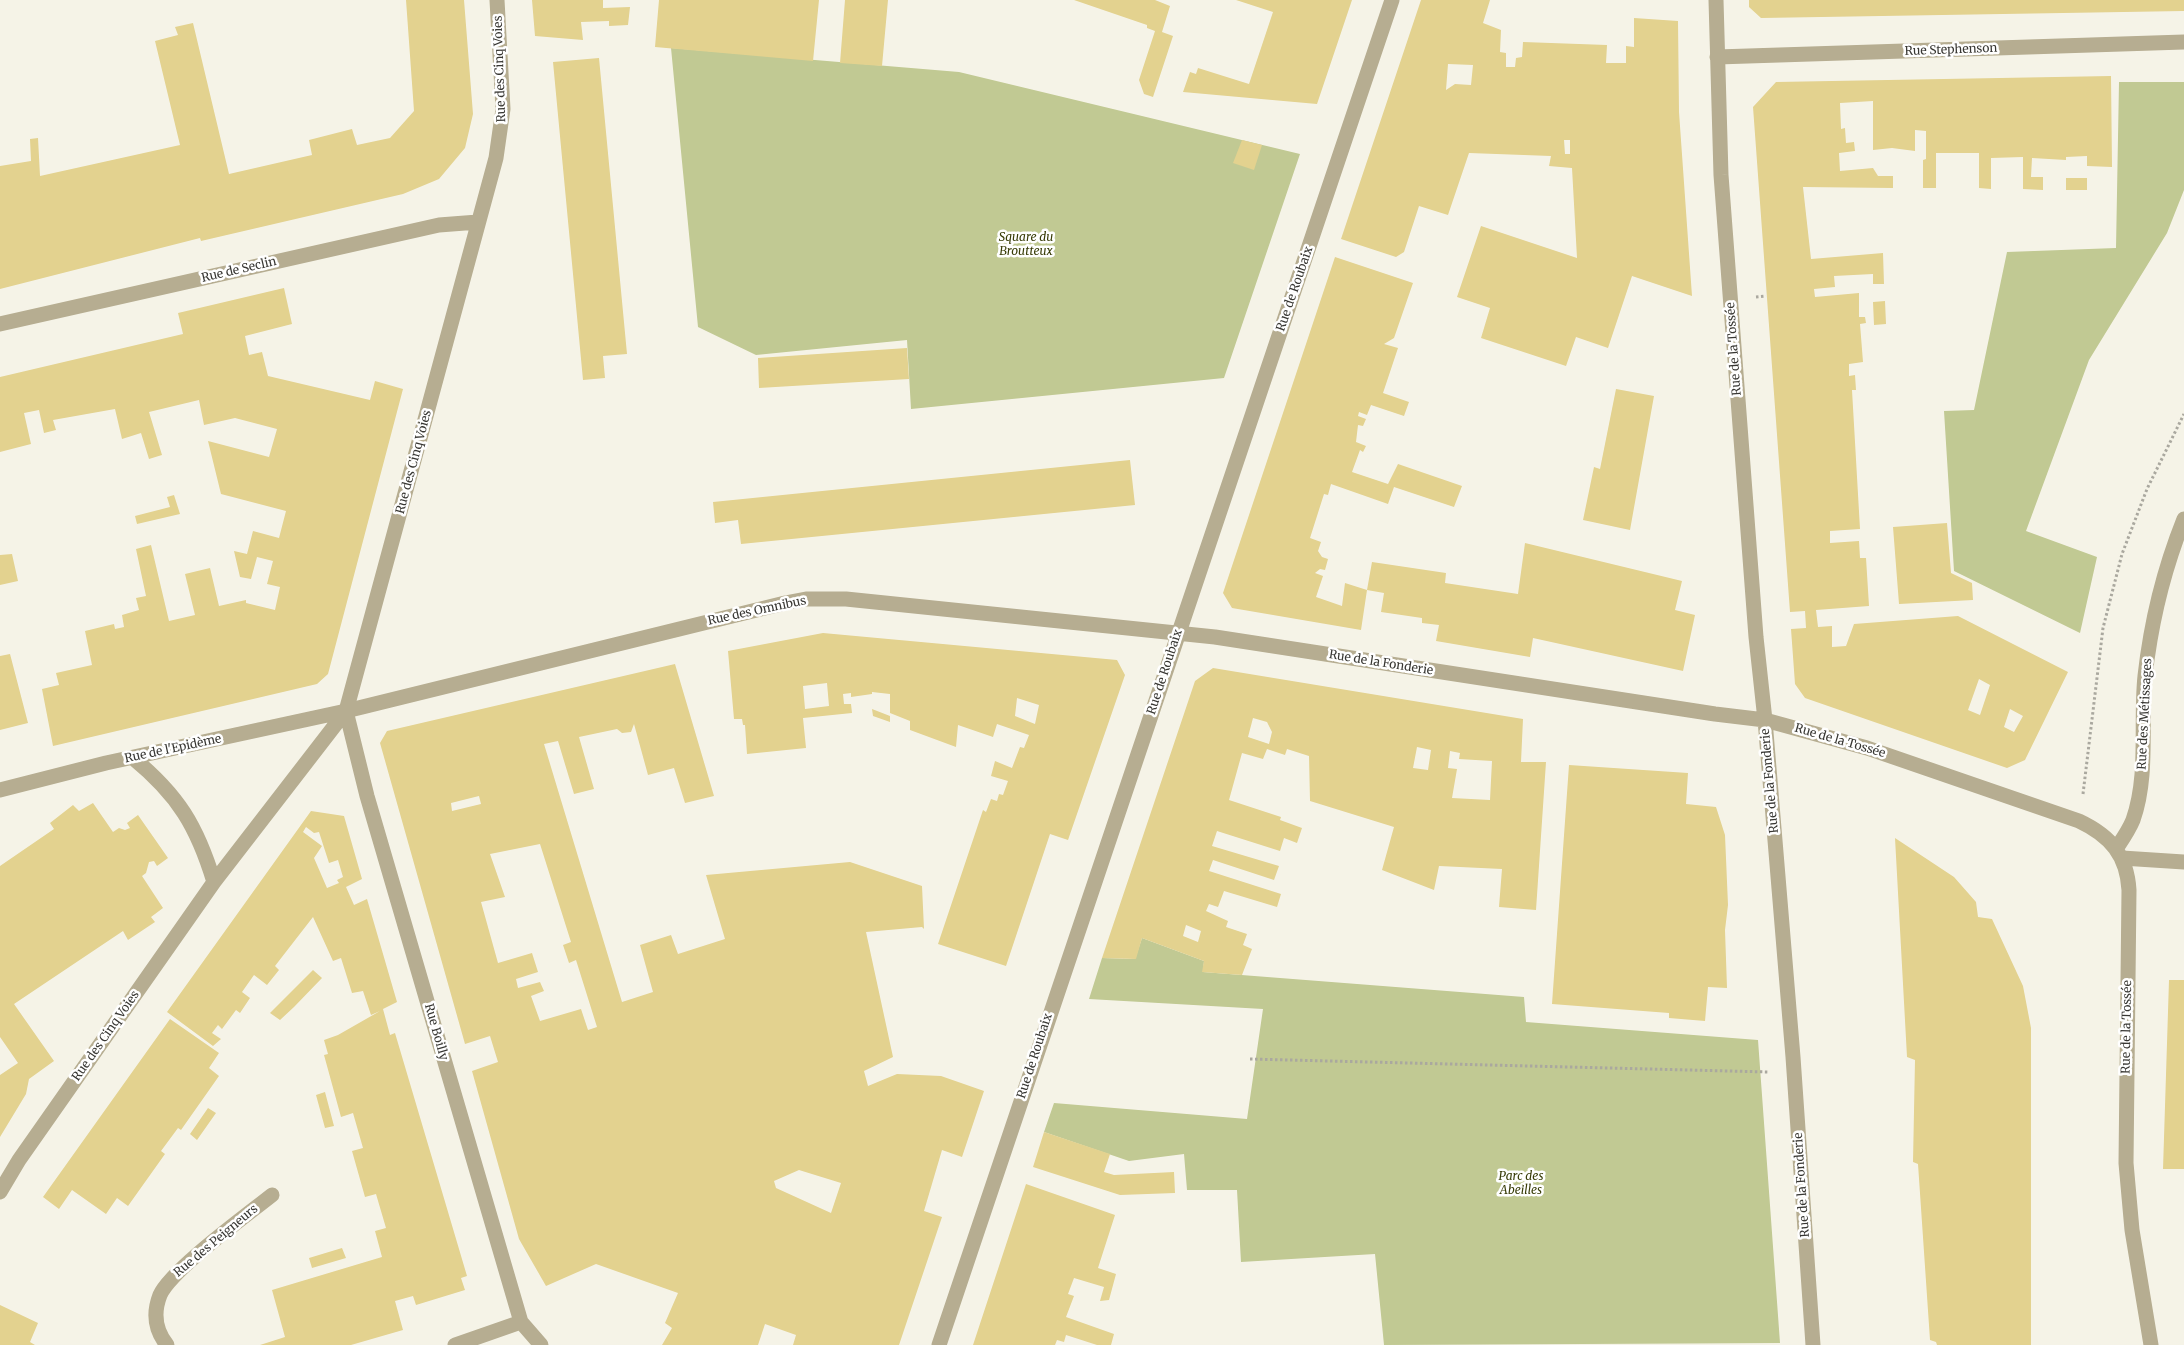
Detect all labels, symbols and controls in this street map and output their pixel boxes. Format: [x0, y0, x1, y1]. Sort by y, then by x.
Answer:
street label: Rue des Cinq Voies [491, 15, 509, 123]
street label: Rue Stephenson [1904, 41, 1998, 59]
park label: Square du Broutteux [999, 231, 1053, 259]
street label: Rue de Roubaix [1274, 245, 1316, 333]
street label: Rue de Seclin [200, 254, 278, 286]
street label: Rue de la Tossée [1724, 302, 1744, 396]
street label: Rue des Cinq Voies [393, 408, 435, 516]
street label: Rue des Omnibus [707, 594, 807, 628]
street label: Rue de Roubaix [1144, 628, 1186, 716]
street label: Rue de la Fonderie [1328, 648, 1434, 678]
street label: Rue des Métissages [2135, 658, 2155, 770]
street label: Rue de la Tossée [1793, 721, 1887, 761]
street label: Rue de la Fonderie [1758, 728, 1782, 834]
street label: Rue de l'Epidème [123, 732, 223, 766]
street label: Rue de la Tossée [2119, 980, 2135, 1074]
street label: Rue des Cinq Voies [69, 988, 143, 1084]
street label: Rue Boilly [421, 1002, 451, 1062]
street label: Rue de Roubaix [1014, 1012, 1056, 1100]
street label: Rue de la Fonderie [1791, 1132, 1813, 1238]
park label: Parc des Abeilles [1499, 1170, 1543, 1198]
street label: Rue des Peigneurs [171, 1202, 261, 1280]

